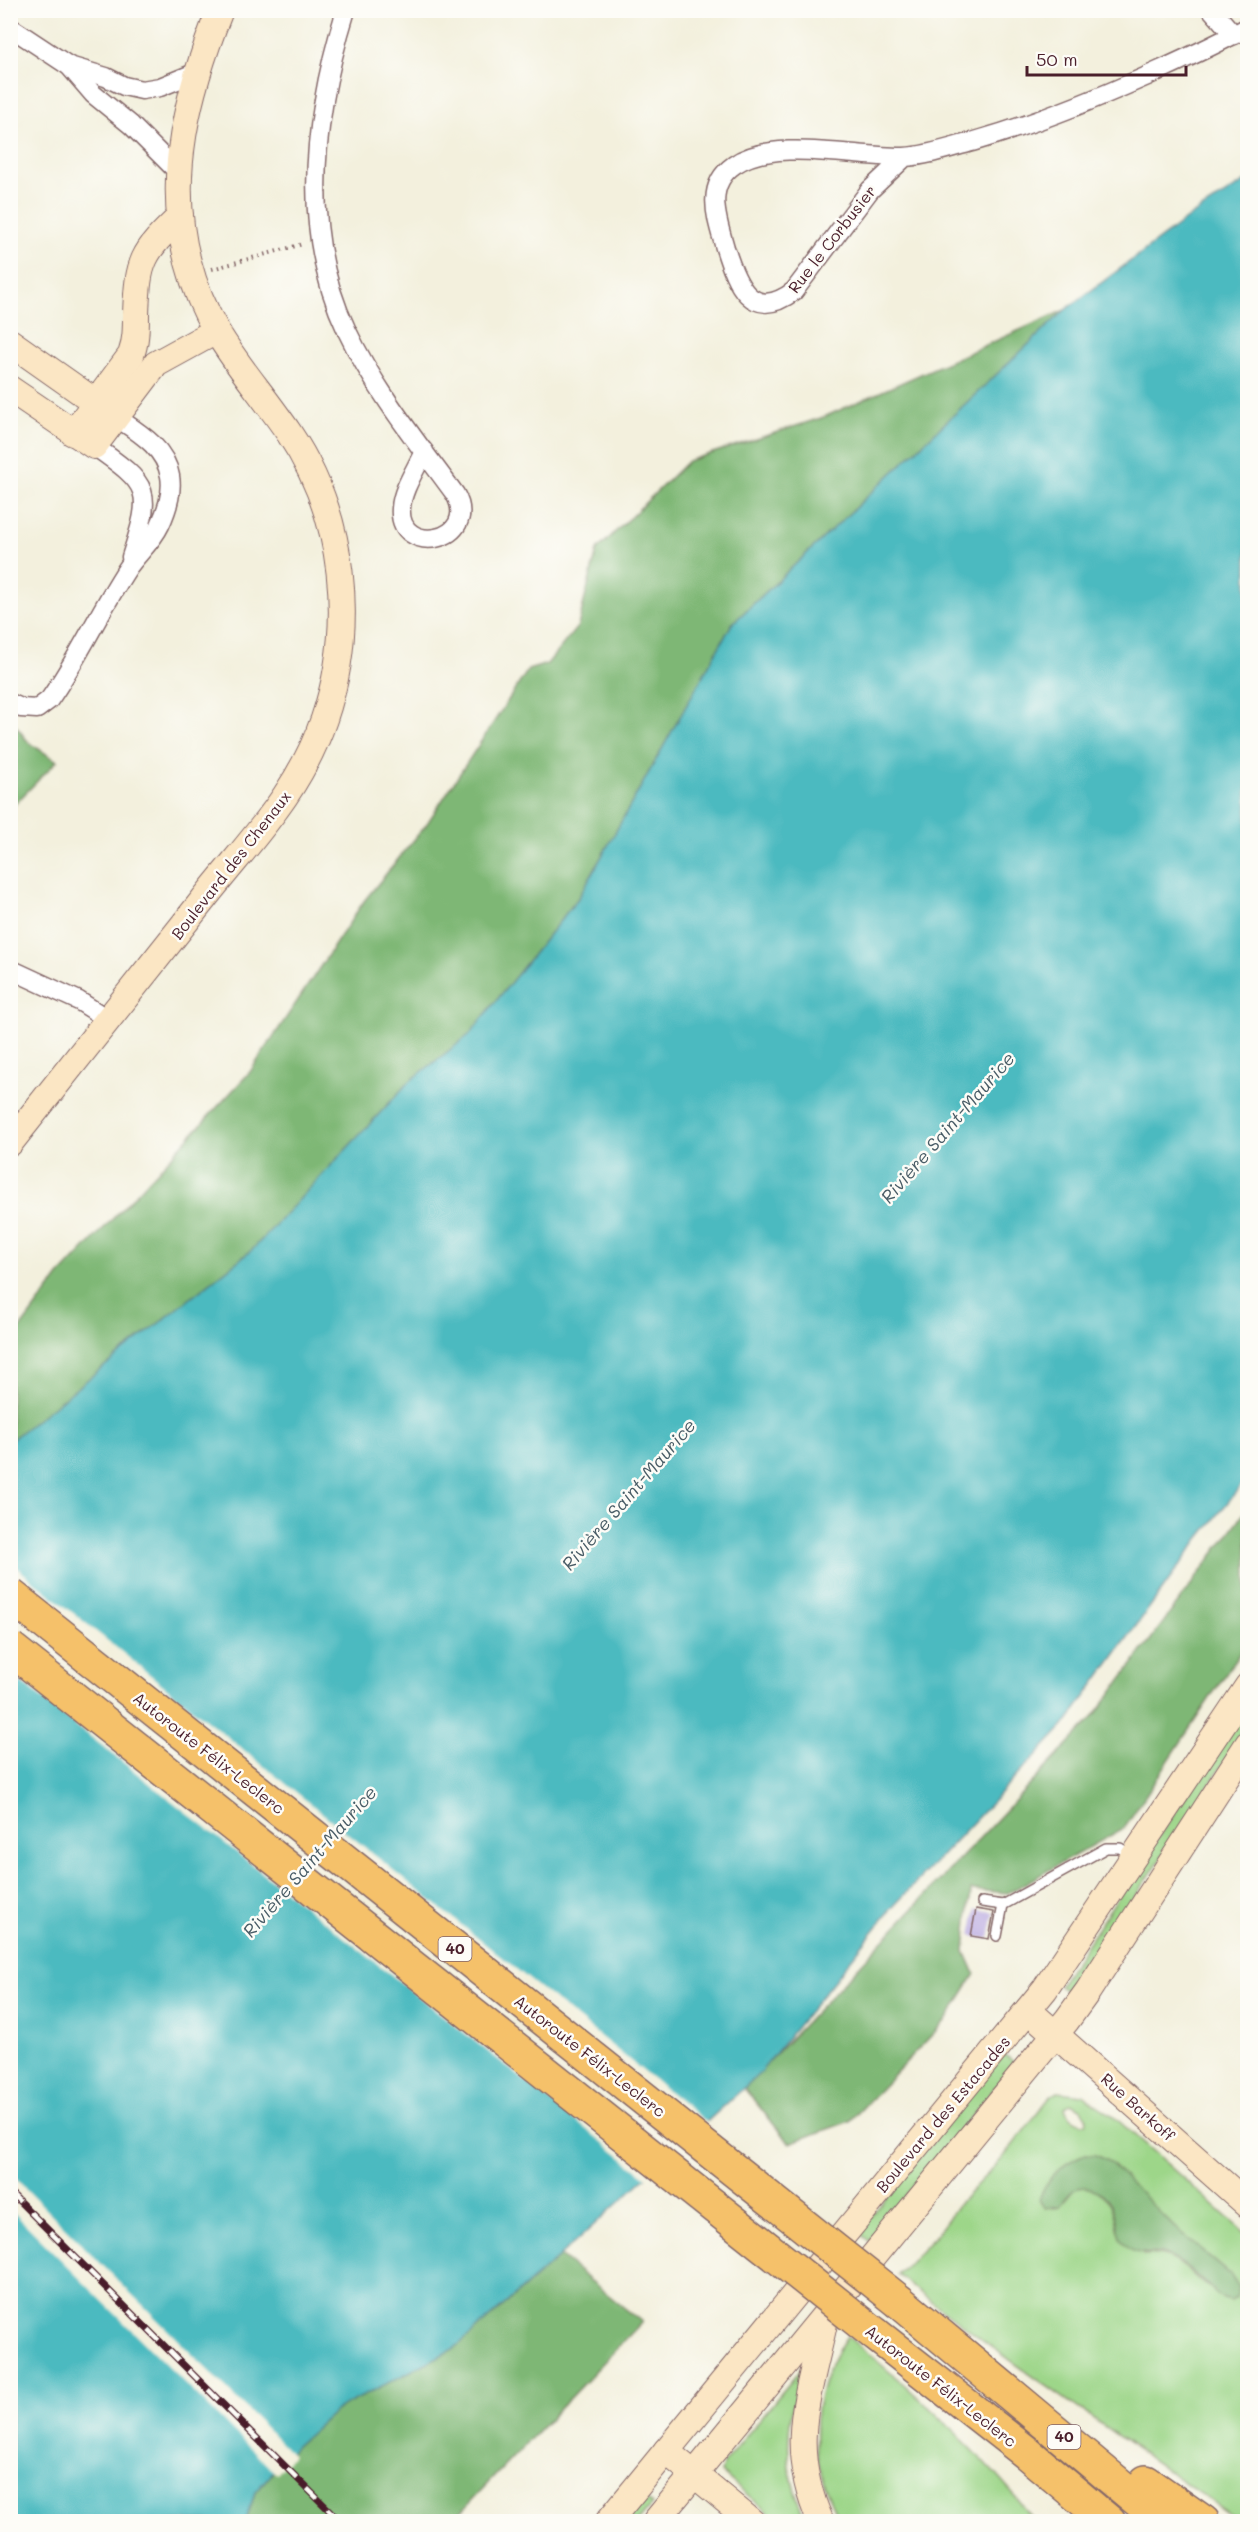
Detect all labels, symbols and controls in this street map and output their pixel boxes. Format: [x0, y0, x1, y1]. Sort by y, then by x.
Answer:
scale bar [1027, 39, 1186, 77]
text: 50 m [1036, 47, 1078, 71]
street label: Rue le Corbusier [783, 180, 880, 297]
street label: Boulevard des Chenaux [166, 786, 295, 943]
water label: Rivière Saint-Maurice [875, 1047, 1020, 1208]
water label: Rivière Saint-Maurice [556, 1414, 701, 1575]
street label: Autoroute Félix-Leclerc [129, 1687, 289, 1818]
water label: Rivière Saint-Maurice [237, 1781, 382, 1942]
road number: 40 [438, 1937, 472, 1961]
street label: Autoroute Félix-Leclerc [510, 1990, 670, 2121]
street label: Boulevard des Estacades [871, 2031, 1014, 2196]
street label: Rue Barkoff [1097, 2068, 1180, 2146]
street label: Autoroute Félix-Leclerc [861, 2320, 1021, 2451]
road number: 40 [1048, 2425, 1080, 2449]

